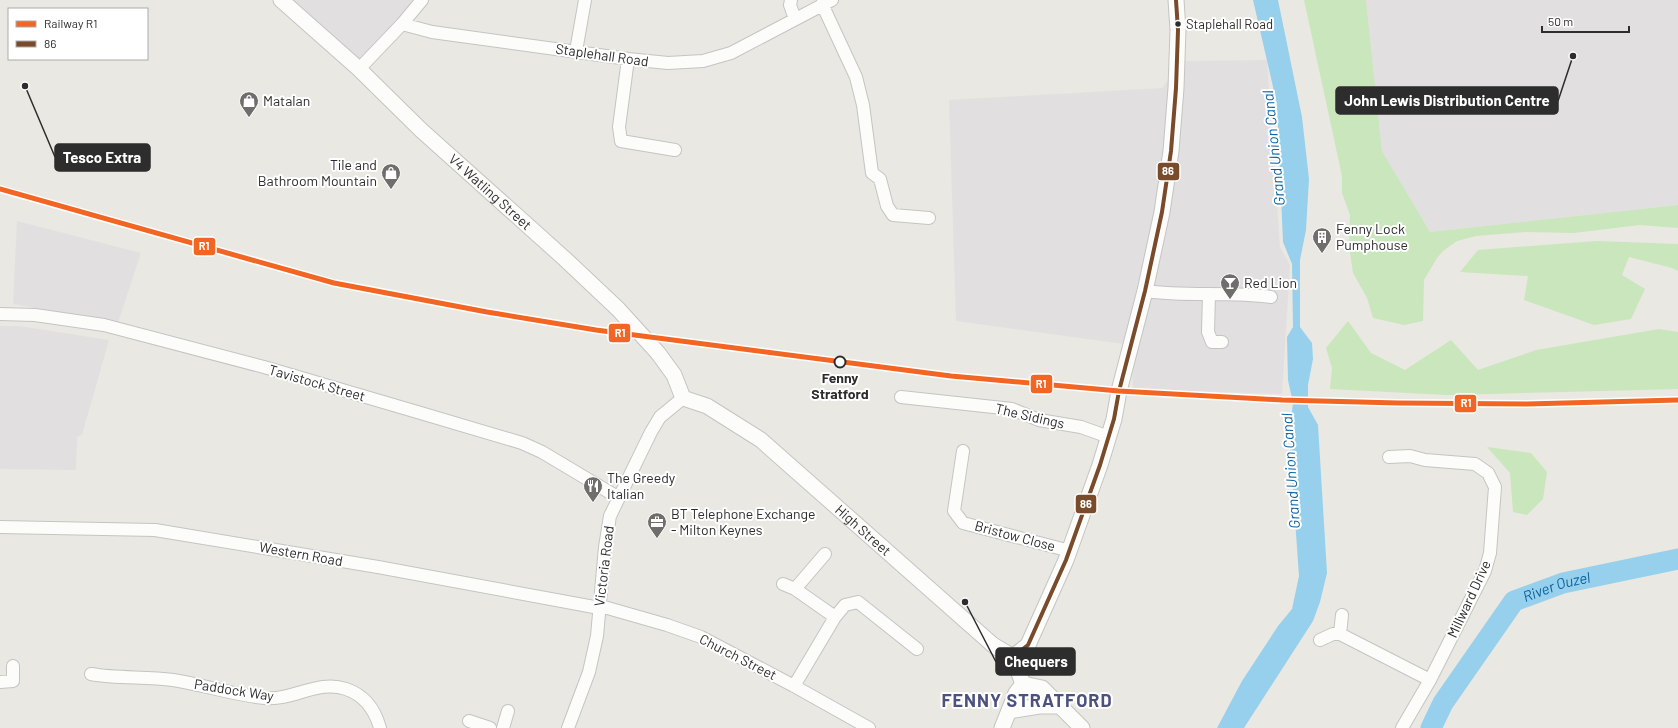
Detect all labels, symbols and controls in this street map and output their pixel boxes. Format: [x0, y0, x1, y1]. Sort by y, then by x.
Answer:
legend [8, 8, 148, 60]
scale bar [1542, 8, 1629, 34]
text: 50 m [1548, 14, 1573, 28]
text: Railway R1 [44, 16, 97, 30]
place label: Staplehall Road [1186, 16, 1273, 32]
marker: Staplehall Road [1173, 19, 1183, 29]
text: 86 [44, 36, 56, 50]
street label: Staplehall Road [554, 40, 650, 69]
callout: John Lewis Distribution Centre [1336, 87, 1558, 114]
water label: Grand Union Canal [1258, 89, 1288, 207]
shop icon: Matalan [238, 90, 260, 118]
text: John Lewis Distribution Centre [1344, 91, 1550, 109]
place label: Matalan [263, 92, 310, 109]
callout: Tesco Extra [55, 144, 150, 171]
text: Tesco Extra [63, 148, 141, 166]
street label: V4 Watling Street [446, 150, 536, 233]
place label: Tile and Bathroom Mountain [258, 156, 377, 189]
shop icon: Tile and Bathroom Mountain [380, 162, 402, 190]
line badge: 86 [1157, 162, 1180, 181]
text: 86 [1162, 164, 1174, 177]
place label: Fenny Lock Pumphouse [1336, 220, 1408, 253]
building icon: Fenny Lock Pumphouse [1311, 226, 1333, 254]
line badge: R1 [193, 237, 216, 256]
text: R1 [199, 239, 209, 252]
bar icon: Red Lion [1219, 272, 1241, 300]
place label: Red Lion [1244, 274, 1297, 291]
line badge: R1 [608, 323, 631, 343]
text: R1 [615, 326, 625, 339]
marker: Fenny Stratford [833, 355, 847, 369]
street label: Tavistock Street [267, 361, 367, 404]
place label: Fenny Stratford [811, 369, 869, 402]
line badge: R1 [1030, 374, 1053, 394]
text: R1 [1036, 377, 1046, 390]
line badge: R1 [1454, 394, 1477, 413]
text: R1 [1461, 396, 1471, 409]
street label: The Sidings [994, 399, 1067, 432]
water label: Grand Union Canal [1277, 412, 1303, 530]
place label: The Greedy Italian [607, 469, 676, 502]
restaurant icon: The Greedy Italian [582, 475, 604, 503]
line badge: 86 [1075, 494, 1097, 514]
text: 86 [1080, 497, 1092, 510]
street label: High Street [832, 501, 895, 559]
place label: BT Telephone Exchange - Milton Keynes [671, 505, 815, 538]
office icon: BT Telephone Exchange - Milton Keynes [646, 511, 668, 539]
street label: Bristow Close [973, 517, 1057, 554]
street label: Victoria Road [590, 525, 617, 607]
street label: Western Road [258, 538, 344, 569]
street label: Millward Drive [1443, 557, 1494, 640]
water label: River Ouzel [1520, 567, 1592, 605]
street label: Church Street [697, 630, 780, 683]
callout: Chequers [996, 648, 1075, 675]
text: Chequers [1004, 652, 1068, 670]
street label: Paddock Way [193, 675, 276, 704]
district label: FENNY STRATFORD [941, 689, 1113, 711]

